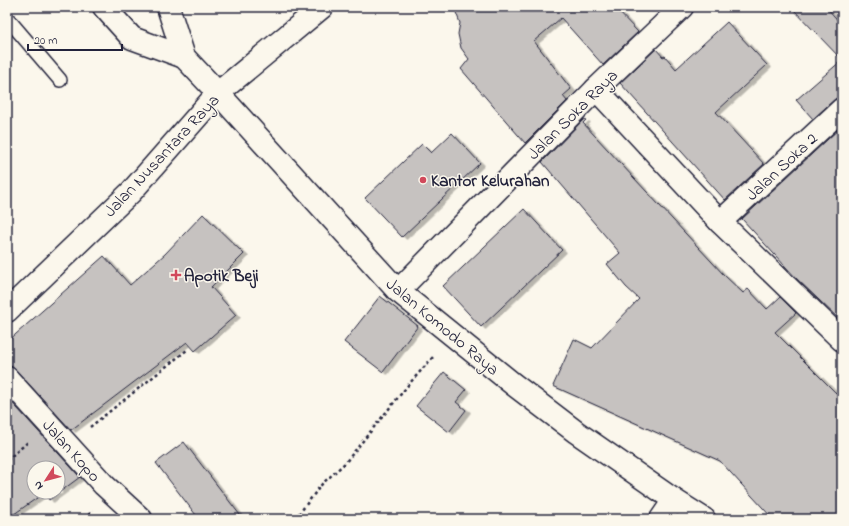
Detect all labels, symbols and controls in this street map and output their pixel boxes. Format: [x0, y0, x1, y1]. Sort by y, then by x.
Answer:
scale bar [28, 26, 122, 52]
text: 20 m [34, 32, 57, 50]
street label: Jalan Soka Raya [522, 64, 625, 167]
street label: Jalan Nusantara Raya [98, 89, 227, 224]
street label: Jalan Soka 2 [740, 127, 824, 207]
place label: Kantor Kelurahan [431, 169, 550, 194]
marker: Kantor Kelurahan [418, 175, 428, 185]
place label: Apotik Beji [184, 264, 259, 289]
marker: Apotik Beji [171, 270, 181, 280]
street label: Jalan Komodo Raya [379, 272, 504, 383]
street label: Jalan Kopo [36, 414, 106, 488]
north arrow [26, 460, 66, 500]
text: N [30, 478, 47, 493]

